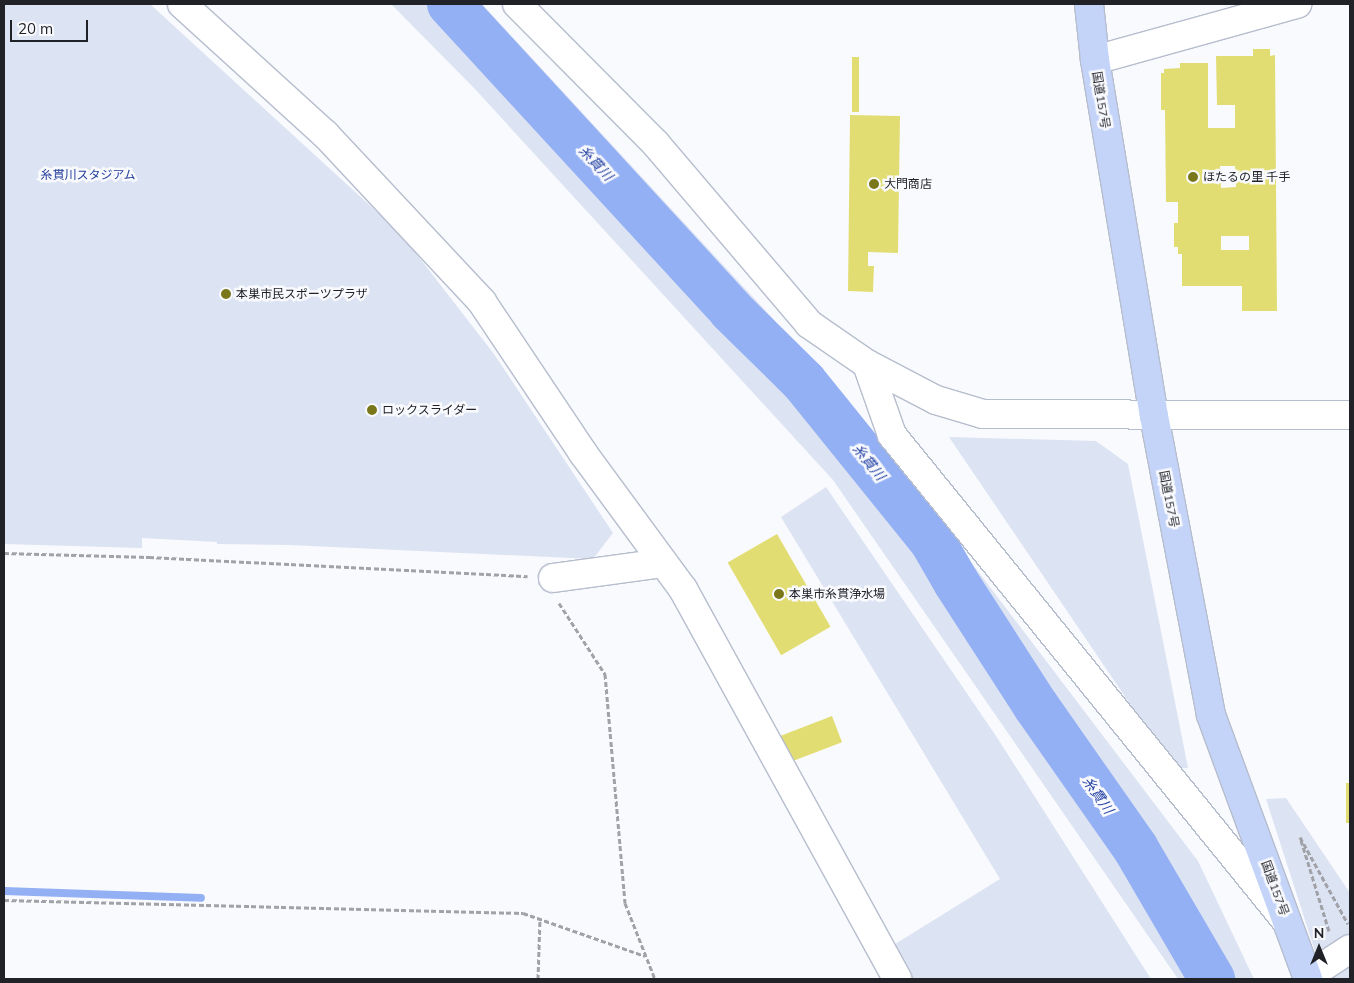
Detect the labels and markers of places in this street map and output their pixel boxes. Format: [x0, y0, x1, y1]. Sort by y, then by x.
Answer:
place label: ほたるの里 千手 [1203, 170, 1290, 184]
marker: ほたるの里 千手 [1187, 171, 1199, 183]
place label: 大門商店 [884, 177, 932, 191]
marker: 大門商店 [868, 178, 880, 190]
place label: 本巣市民スポーツプラザ [236, 287, 368, 301]
marker: 本巣市民スポーツプラザ [220, 288, 232, 300]
place label: ロックスライダー [382, 403, 478, 417]
marker: ロックスライダー [366, 404, 378, 416]
place label: 本巣市糸貫浄水場 [789, 587, 885, 601]
marker: 本巣市糸貫浄水場 [773, 588, 785, 600]

